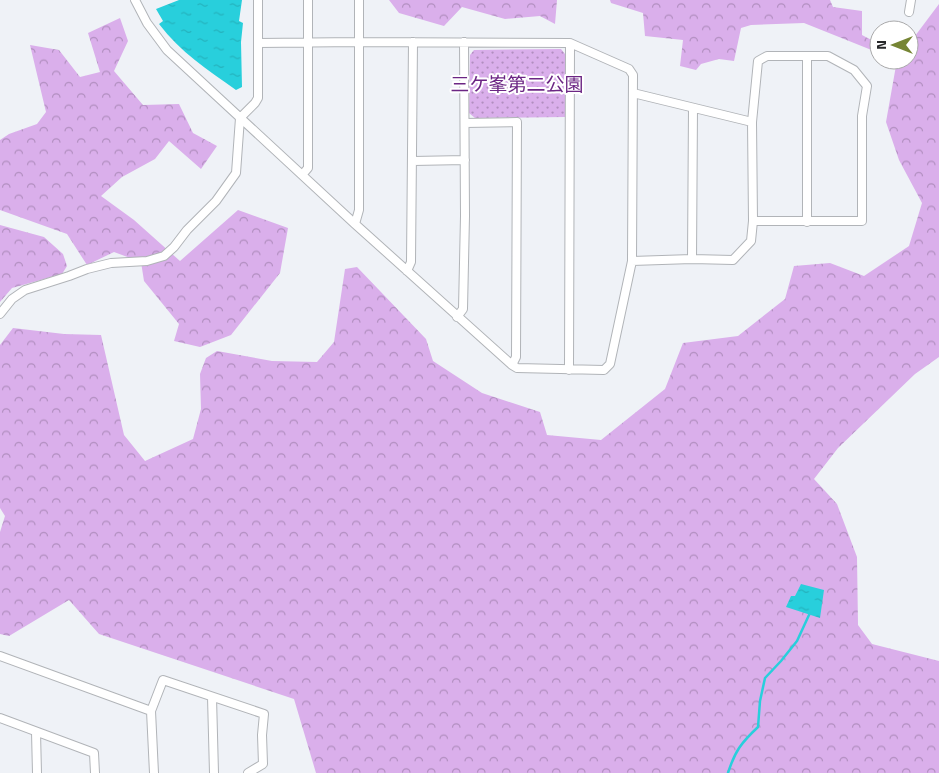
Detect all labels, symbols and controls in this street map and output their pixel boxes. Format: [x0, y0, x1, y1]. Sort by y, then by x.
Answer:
north arrow [869, 20, 919, 70]
text: N [870, 40, 891, 50]
park label: 三ケ峯第二公園 [450, 69, 584, 98]

